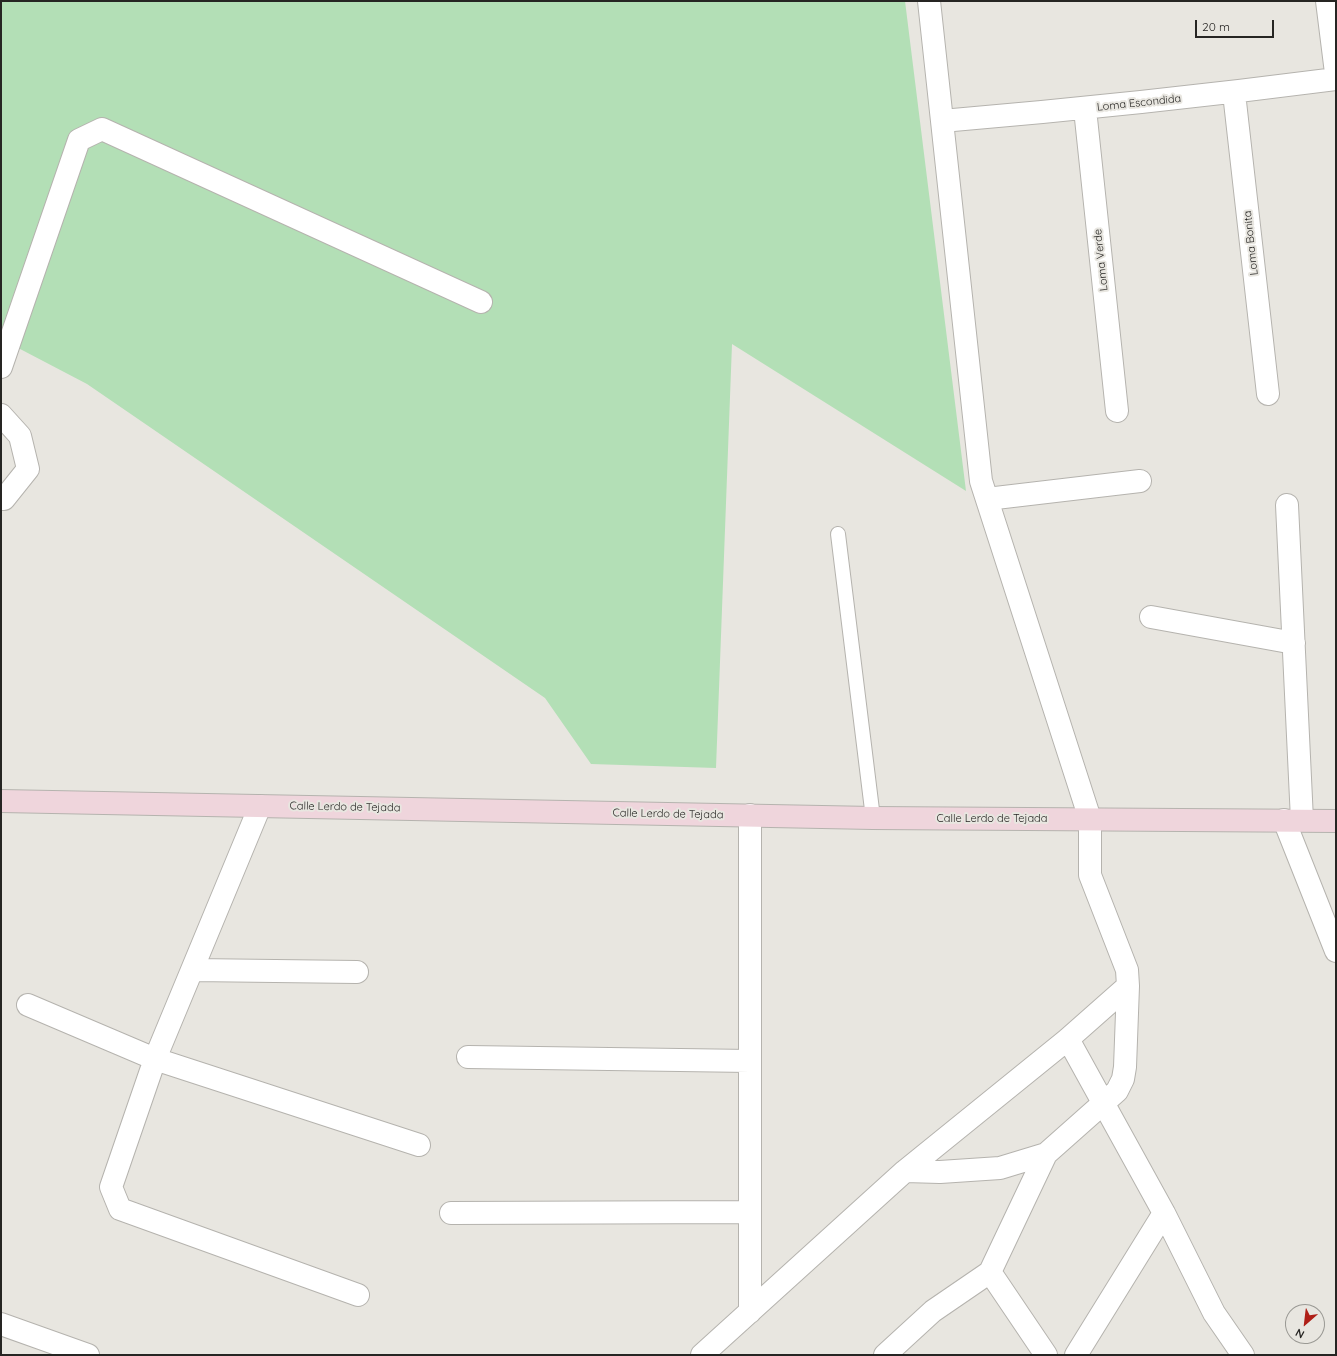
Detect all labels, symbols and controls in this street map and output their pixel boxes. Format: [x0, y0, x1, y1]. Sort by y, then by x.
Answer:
scale bar [1197, 12, 1276, 38]
text: 20 m [1202, 19, 1230, 34]
street label: Loma Escondida [1096, 92, 1182, 114]
street label: Loma Bonita [1241, 210, 1261, 276]
street label: Loma Verde [1091, 228, 1111, 292]
street label: Calle Lerdo de Tejada [290, 799, 400, 815]
street label: Calle Lerdo de Tejada [613, 806, 723, 822]
street label: Calle Lerdo de Tejada [937, 812, 1047, 826]
north arrow [1285, 1304, 1325, 1344]
text: N [1293, 1326, 1307, 1342]

